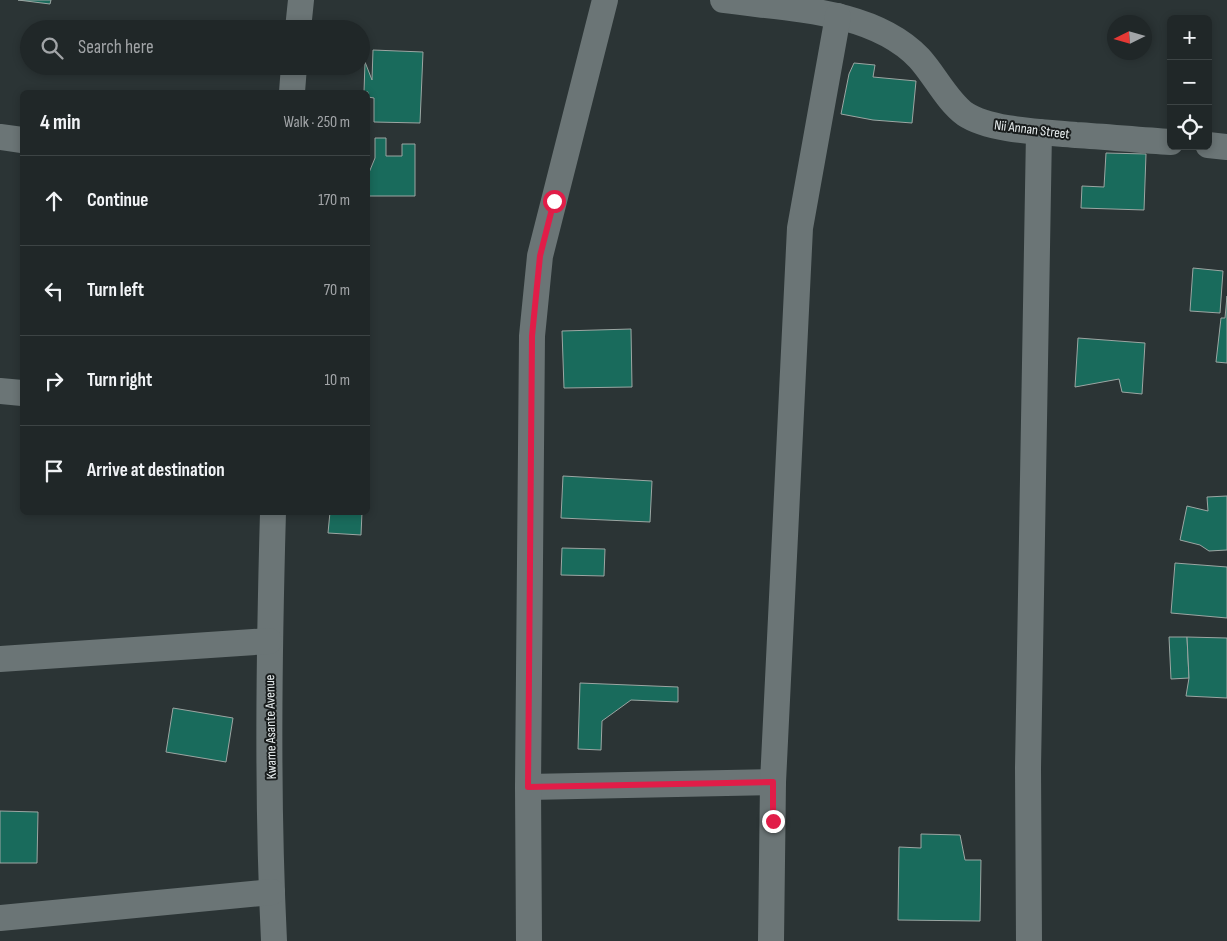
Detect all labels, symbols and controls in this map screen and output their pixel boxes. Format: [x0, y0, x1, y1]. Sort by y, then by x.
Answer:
north arrow [1107, 15, 1152, 60]
map controls [1167, 15, 1212, 150]
button: + [1167, 15, 1212, 60]
search box [20, 20, 370, 75]
icon: search [38, 34, 66, 62]
text: Search here [78, 36, 154, 59]
button: − [1167, 60, 1212, 105]
button: locate [1167, 105, 1212, 150]
text: 4 min [40, 110, 81, 135]
text: Walk · 250 m [284, 113, 350, 132]
street label: Nii Annan Street [993, 116, 1071, 143]
icon: ahead [40, 187, 68, 215]
text: Continue [87, 189, 148, 212]
route start [543, 190, 566, 213]
text: 170 m [318, 191, 350, 210]
icon: left [40, 277, 68, 305]
text: Turn left [87, 279, 144, 302]
text: 70 m [324, 281, 350, 300]
icon: right [40, 367, 68, 395]
text: Turn right [87, 369, 152, 392]
text: 10 m [324, 371, 350, 390]
icon: arrive [40, 457, 68, 485]
text: Arrive at destination [87, 459, 225, 482]
street label: Kwame Asante Avenue [261, 674, 280, 780]
route end [762, 810, 785, 833]

